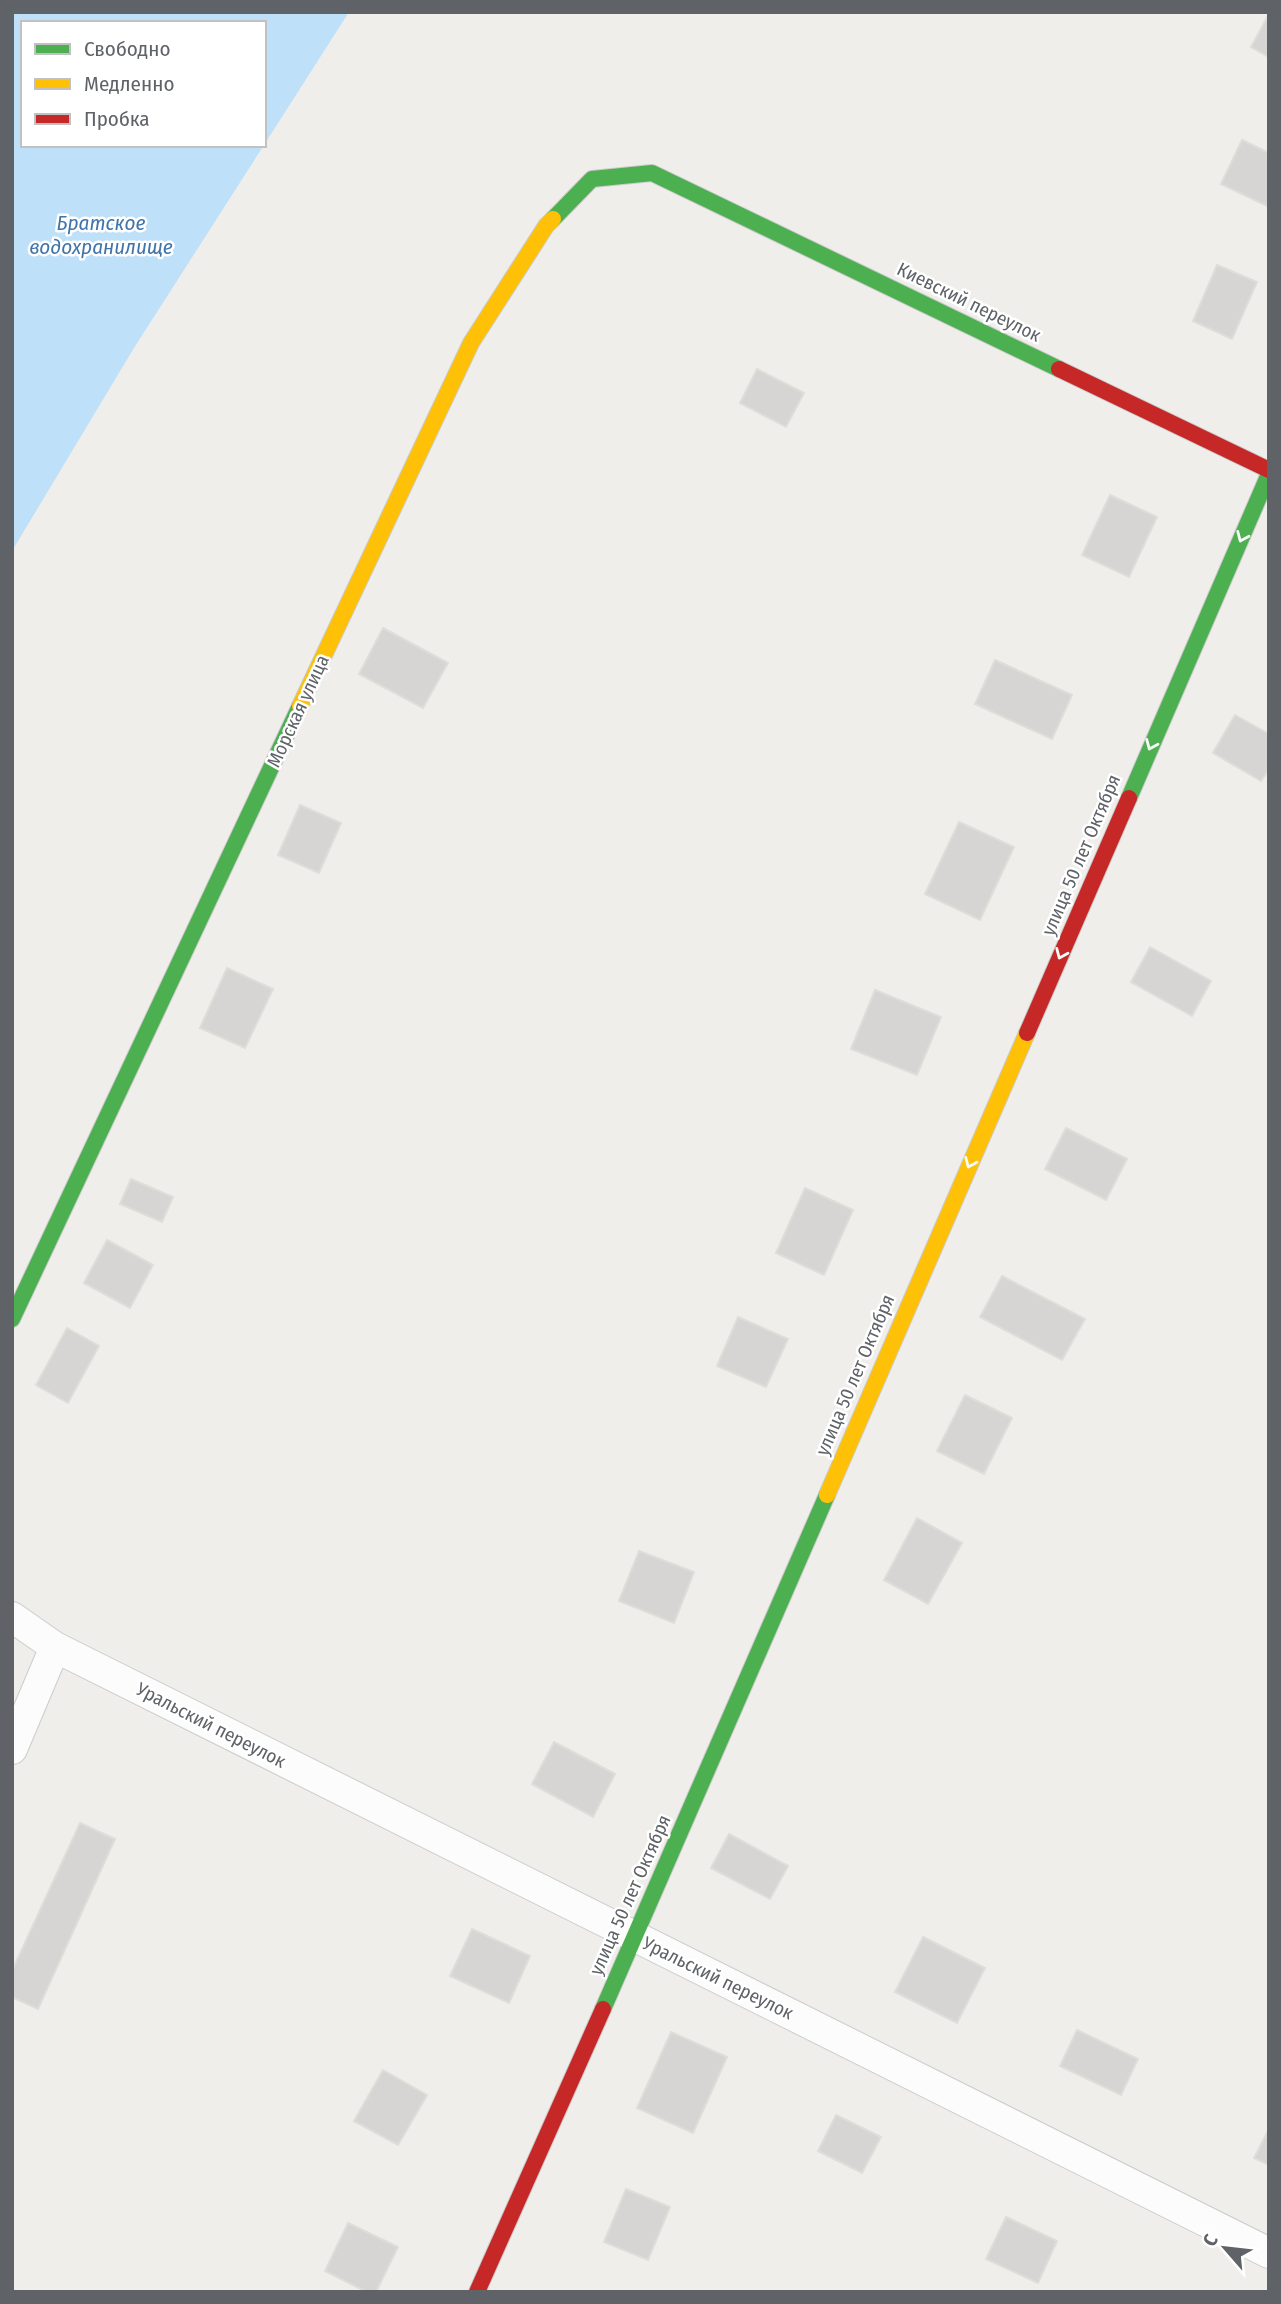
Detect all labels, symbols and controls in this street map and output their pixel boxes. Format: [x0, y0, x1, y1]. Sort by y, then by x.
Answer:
legend [21, 21, 266, 147]
text: Свободно [84, 36, 170, 62]
text: Медленно [84, 71, 174, 97]
text: Пробка [84, 106, 150, 132]
water label: Братское водохранилище [29, 210, 173, 260]
street label: Киевский переулок [893, 257, 1045, 347]
one-way arrow [1236, 530, 1250, 542]
street label: Морская улица [262, 651, 334, 771]
one-way arrow [1145, 738, 1159, 751]
street label: улица 50 лет Октября [1037, 771, 1125, 939]
one-way arrow [1055, 947, 1069, 959]
one-way arrow [964, 1156, 978, 1168]
street label: улица 50 лет Октября [811, 1291, 899, 1459]
street label: Уральский переулок [131, 1677, 290, 1773]
street label: улица 50 лет Октября [584, 1811, 676, 1979]
street label: Уральский переулок [638, 1931, 797, 2024]
north arrow [1190, 2213, 1260, 2283]
text: С [1198, 2230, 1223, 2250]

